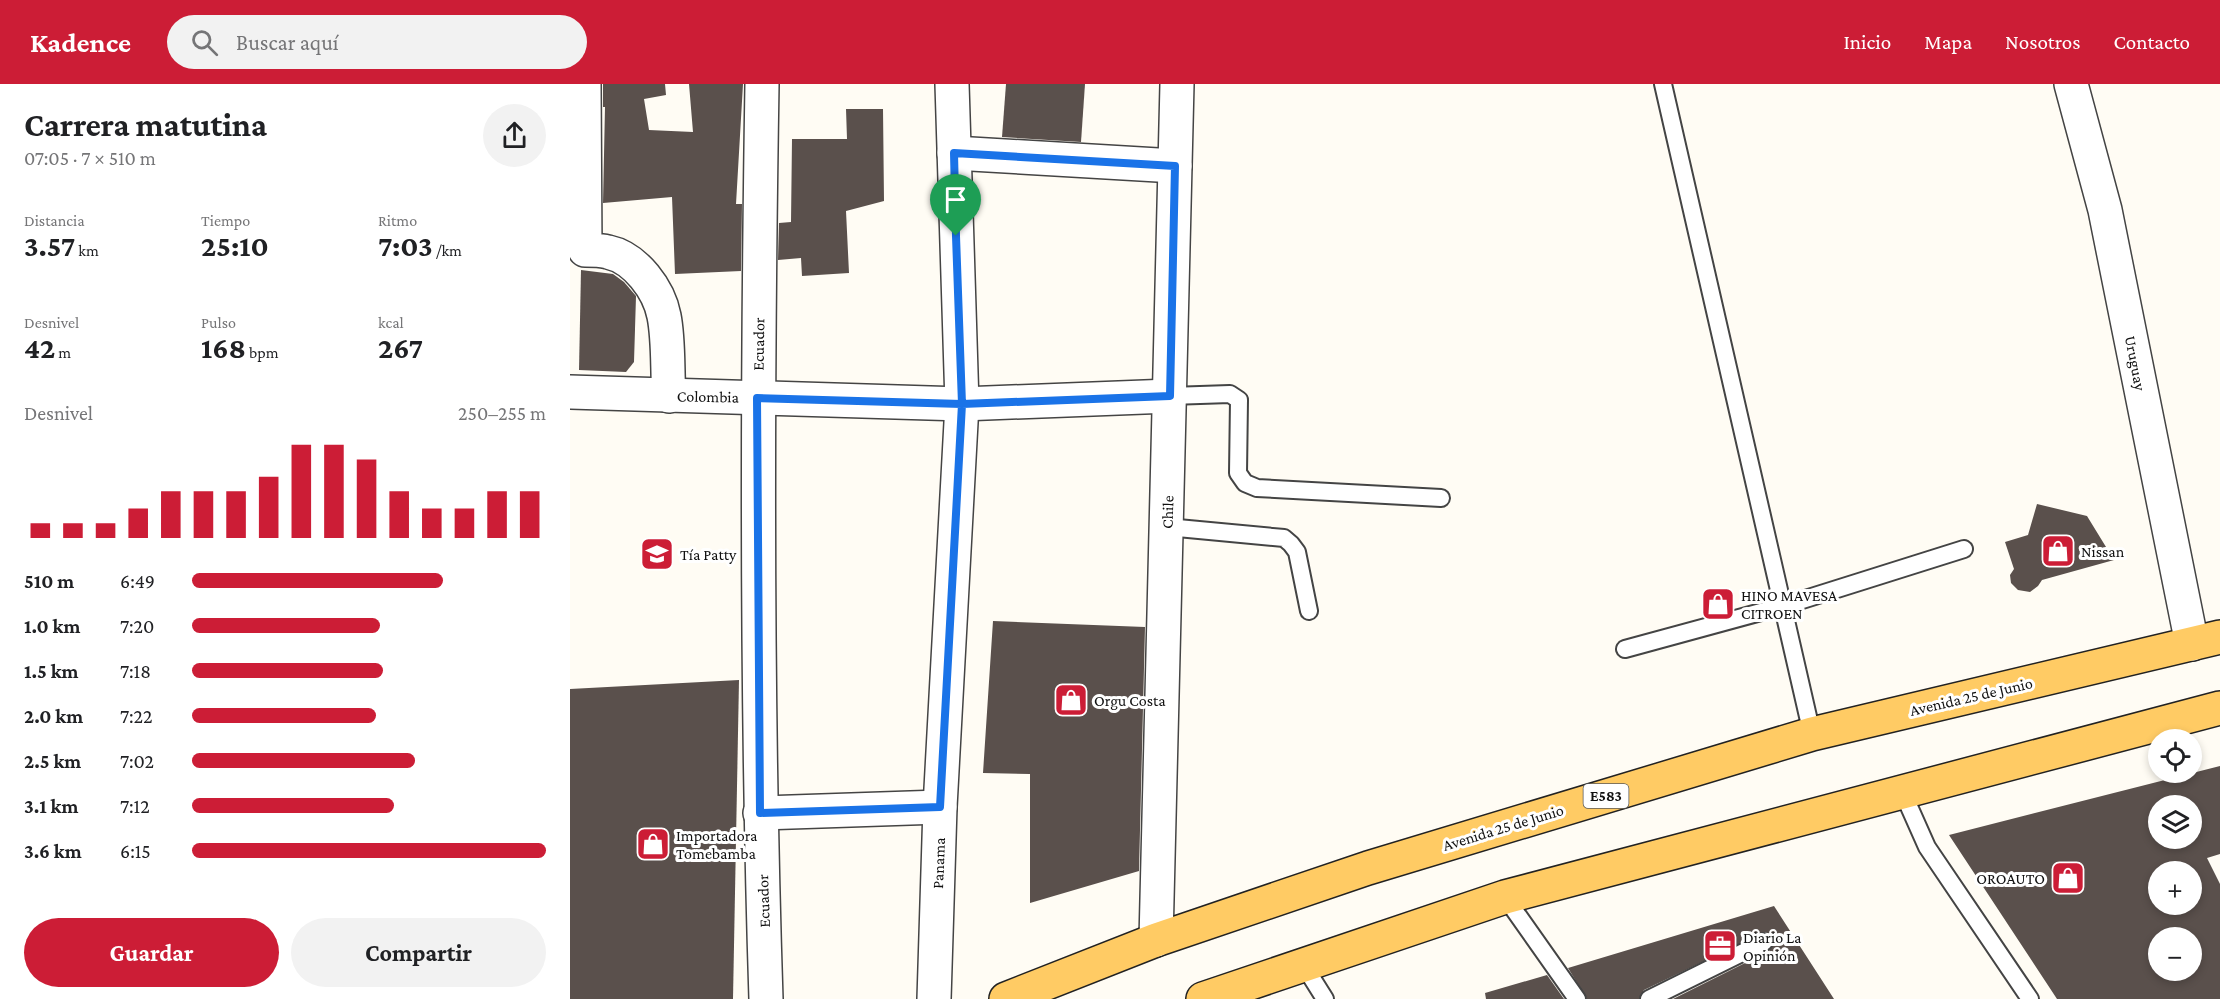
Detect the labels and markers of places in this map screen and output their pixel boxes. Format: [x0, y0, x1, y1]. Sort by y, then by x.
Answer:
pin [930, 174, 981, 236]
shop icon: Nissan [2040, 533, 2076, 569]
school or university icon: Tía Patty [639, 536, 675, 572]
place label: Nissan [2081, 543, 2125, 560]
place label: Tía Patty [680, 546, 737, 564]
shop icon: HINO MAVESA CITROEN [1700, 586, 1736, 622]
place label: HINO MAVESA CITROEN [1741, 587, 1838, 622]
shop icon: Orgu Costa [1053, 682, 1089, 718]
place label: Orgu Costa [1094, 692, 1166, 710]
shop icon: Importadora Tomebamba [635, 826, 671, 862]
place label: Importadora Tomebamba [676, 827, 758, 862]
shop icon: OROAUTO [2050, 860, 2086, 896]
place label: OROAUTO [1976, 870, 2045, 887]
office icon: Diario La Opinión [1702, 928, 1738, 964]
place label: Diario La Opinión [1743, 929, 1802, 965]

